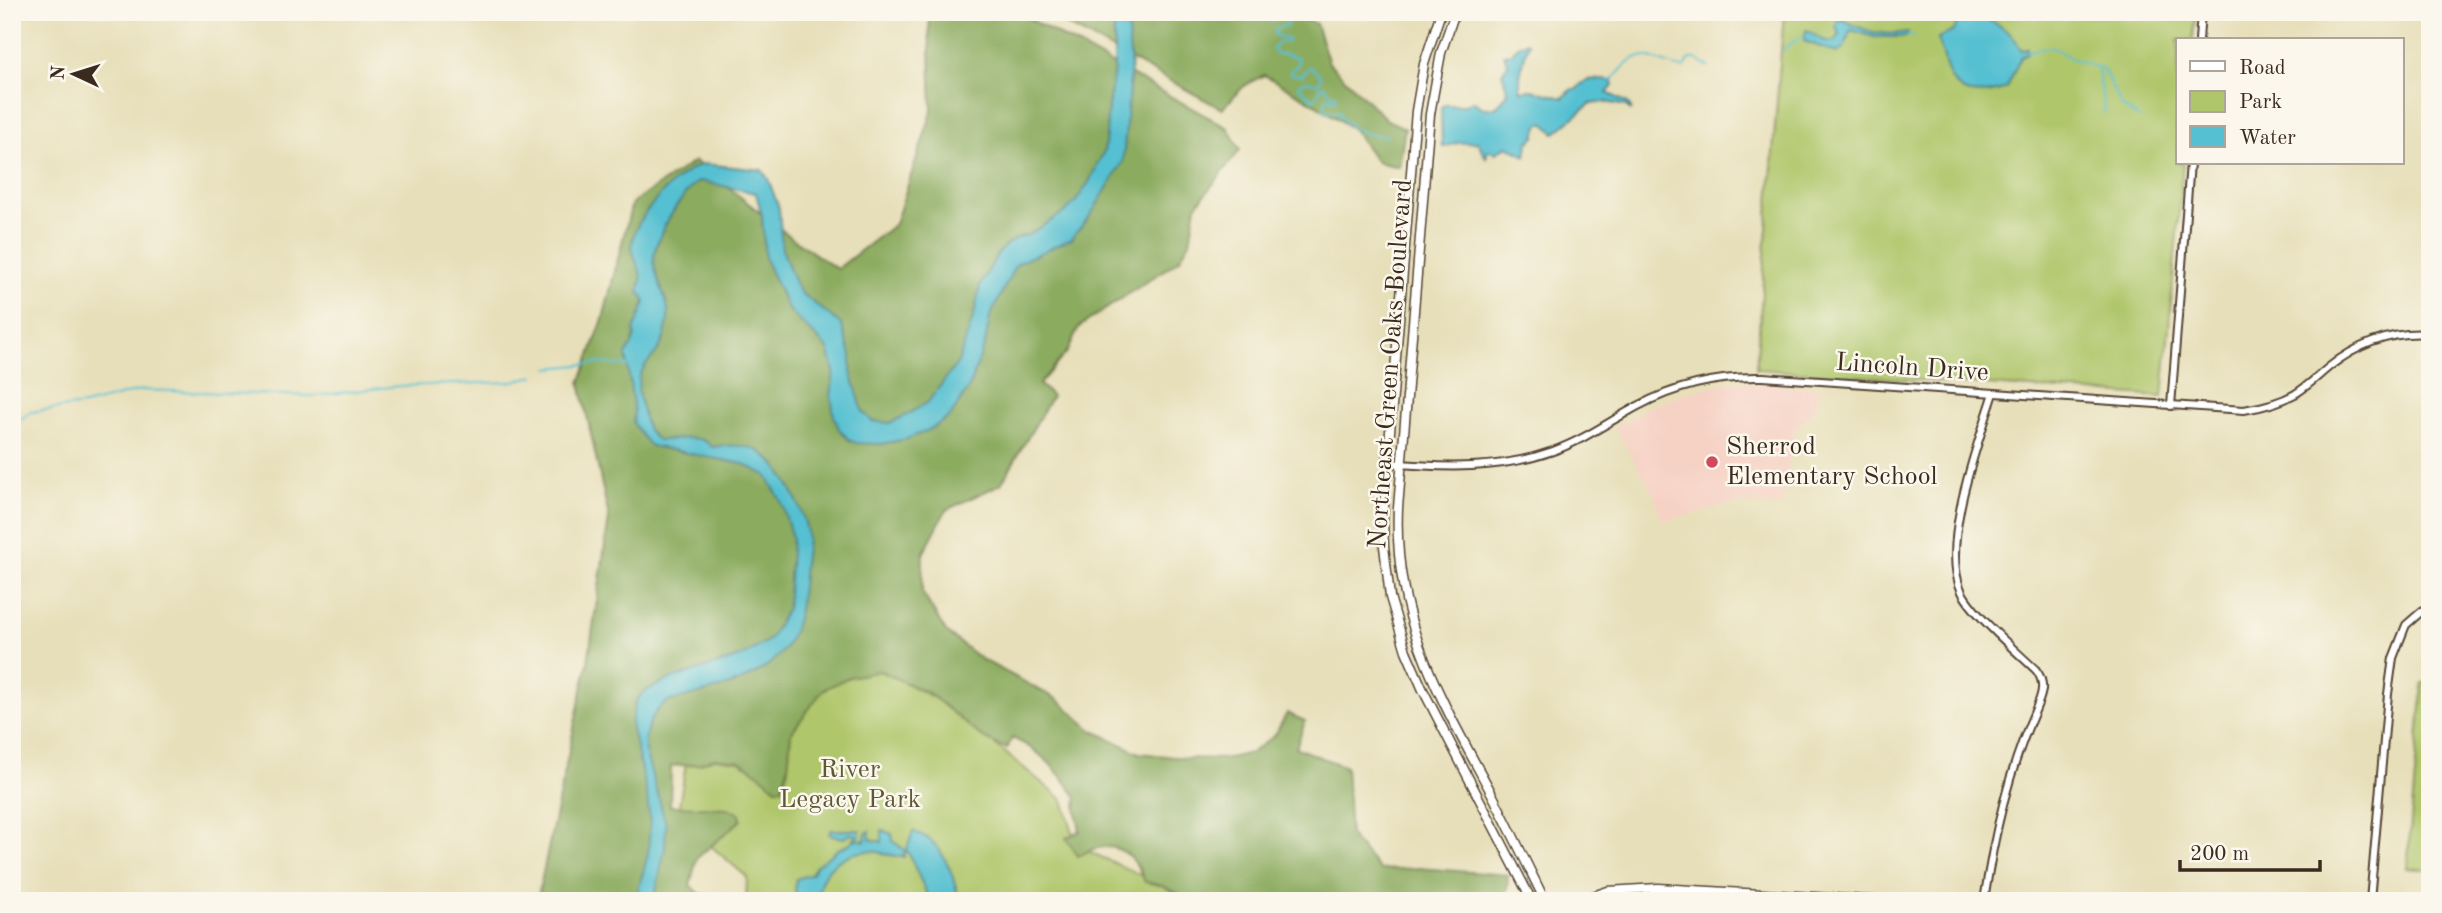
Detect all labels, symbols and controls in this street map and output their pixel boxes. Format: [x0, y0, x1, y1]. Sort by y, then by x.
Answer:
north arrow [38, 38, 108, 108]
legend [2176, 38, 2404, 164]
text: Road [2239, 58, 2286, 79]
text: N [50, 65, 70, 81]
text: Park [2239, 92, 2282, 113]
text: Water [2239, 128, 2296, 149]
street label: Northeast Green Oaks Boulevard [1365, 178, 1417, 550]
street label: Lincoln Drive [1835, 350, 1989, 386]
place label: Sherrod Elementary School [1726, 434, 1938, 490]
marker: Sherrod Elementary School [1704, 454, 1720, 470]
park label: River Legacy Park [779, 757, 921, 813]
scale bar [2180, 829, 2320, 873]
text: 200 m [2190, 844, 2249, 865]

